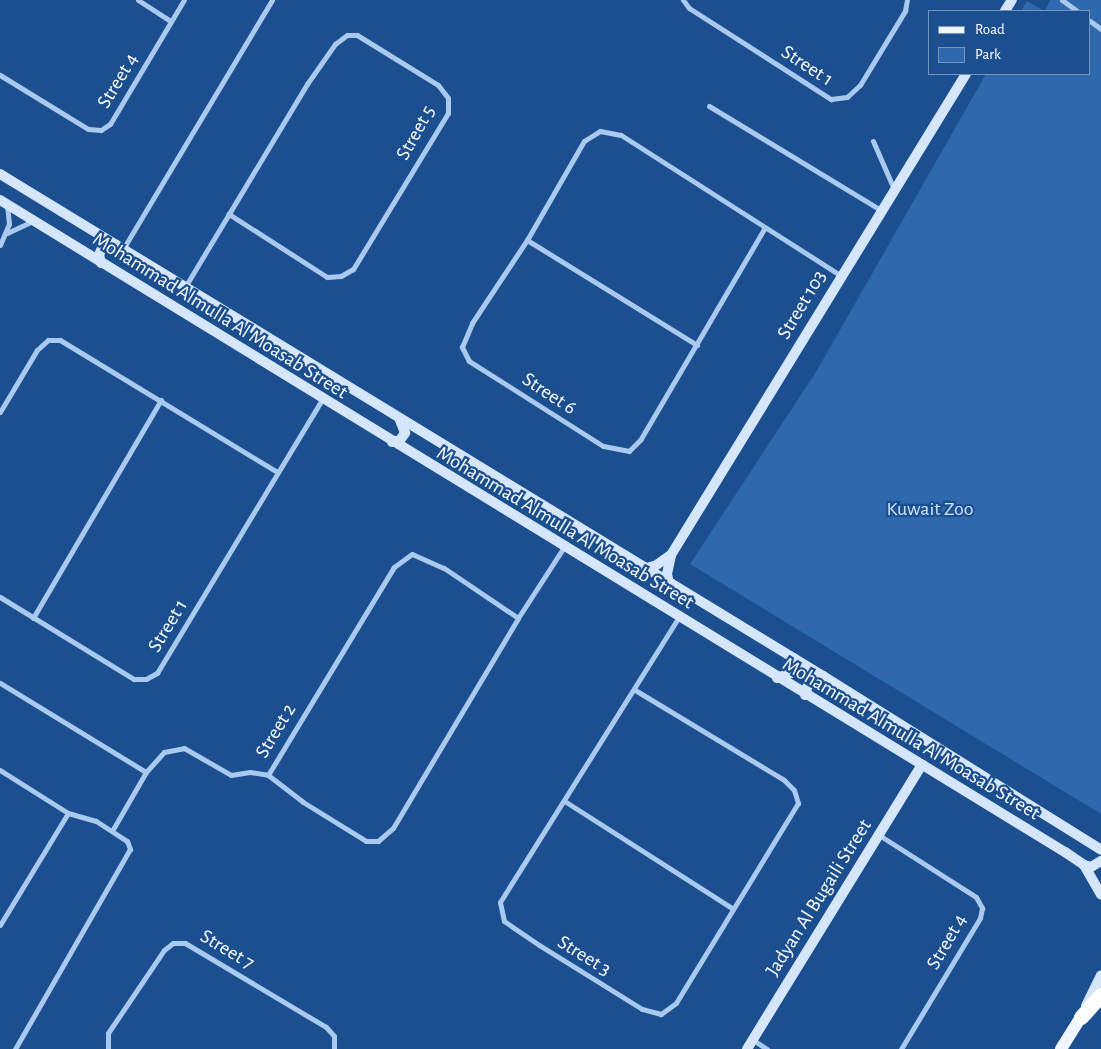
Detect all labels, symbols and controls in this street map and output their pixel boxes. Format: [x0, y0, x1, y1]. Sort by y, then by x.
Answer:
legend [928, 10, 1091, 75]
text: Road [975, 22, 1005, 37]
street label: Street 1 [776, 40, 838, 92]
text: Park [975, 47, 1001, 62]
street label: Street 4 [92, 49, 144, 113]
street label: Street 5 [391, 101, 441, 165]
street label: Mohammad Almulla Al Moasab Street [88, 227, 352, 405]
street label: Street 103 [772, 266, 832, 344]
street label: Street 6 [517, 368, 581, 420]
street label: Mohammad Almulla Al Moasab Street [432, 441, 698, 615]
park label: Kuwait Zoo [886, 497, 974, 521]
street label: Street 1 [143, 595, 193, 657]
street label: Mohammad Almulla Al Moasab Street [778, 652, 1044, 826]
street label: Street 2 [250, 699, 302, 763]
street label: Jadyan Al Bugaili Street [761, 815, 877, 981]
street label: Street 4 [922, 910, 972, 974]
street label: Street 7 [196, 925, 258, 975]
street label: Street 3 [553, 930, 615, 982]

